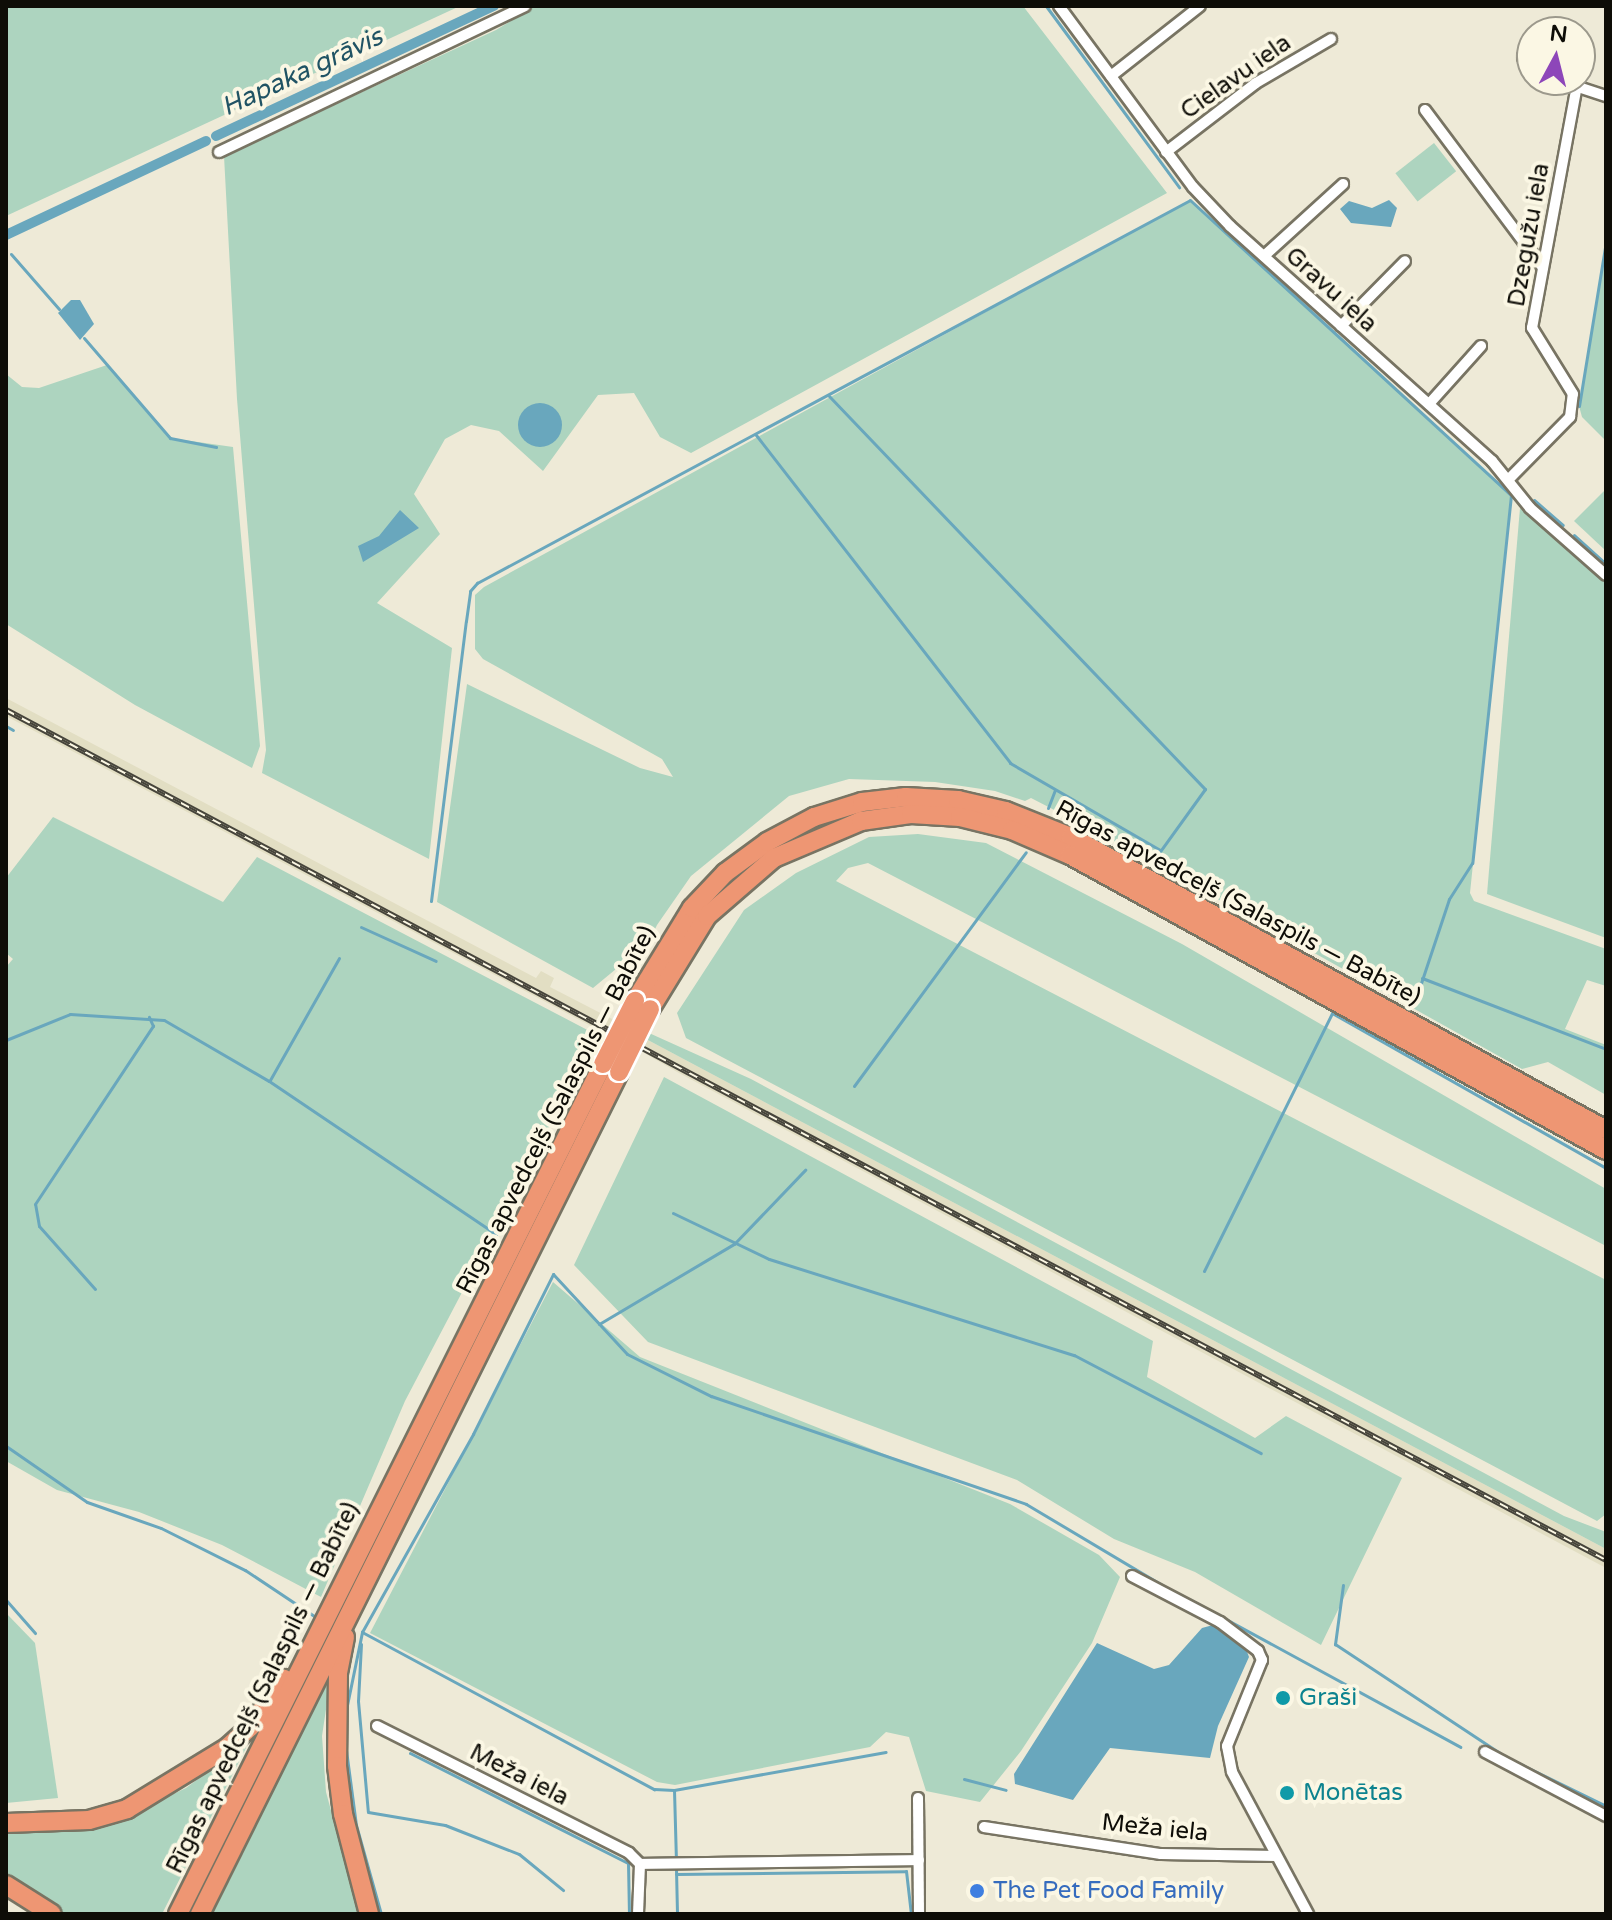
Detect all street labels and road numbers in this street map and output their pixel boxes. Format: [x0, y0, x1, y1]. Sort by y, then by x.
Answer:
street label: Cielavu iela [1175, 28, 1297, 126]
street label: Dzegužu iela [1502, 161, 1556, 309]
street label: Gravu iela [1279, 241, 1383, 339]
street label: Rīgas apvedceļš (Salaspils — Babīte) [1051, 794, 1425, 1012]
street label: Rīgas apvedceļš (Salaspils — Babīte) [450, 921, 662, 1299]
street label: Rīgas apvedceļš (Salaspils — Babīte) [160, 1498, 366, 1878]
street label: Meža iela [465, 1738, 573, 1812]
street label: Meža iela [1100, 1808, 1210, 1848]

